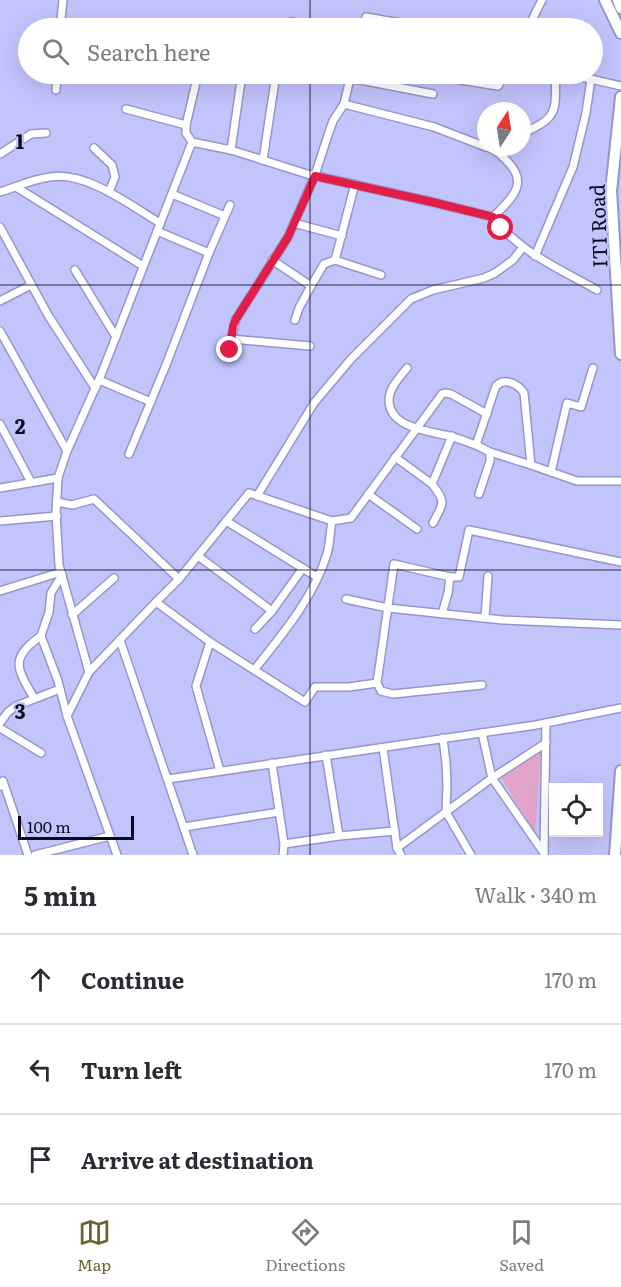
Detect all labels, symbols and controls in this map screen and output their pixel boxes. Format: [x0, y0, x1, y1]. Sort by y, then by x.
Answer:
search box [18, 18, 603, 84]
icon: search [39, 35, 72, 68]
text: Search here [87, 35, 210, 68]
north arrow [477, 102, 531, 156]
text: 1 [16, 125, 24, 155]
street label: ITI Road [581, 184, 613, 268]
route start [487, 214, 513, 240]
route end [216, 336, 242, 362]
text: 2 [15, 410, 26, 440]
text: 3 [14, 695, 26, 725]
map controls [549, 783, 603, 837]
button: locate [549, 783, 603, 837]
scale bar [18, 813, 134, 840]
text: 100 m [27, 814, 71, 838]
text: 5 min [24, 875, 97, 914]
text: Walk · 340 m [474, 879, 597, 909]
icon: ahead [24, 963, 57, 996]
text: Continue [81, 963, 184, 996]
text: 170 m [544, 964, 597, 994]
icon: left [24, 1053, 57, 1086]
text: Turn left [81, 1053, 182, 1086]
text: 170 m [544, 1054, 597, 1084]
icon: arrive [24, 1143, 57, 1176]
text: Arrive at destination [81, 1143, 314, 1176]
tab: Map [77, 1216, 111, 1276]
tab: Directions [265, 1216, 345, 1276]
tab: Saved [499, 1216, 544, 1276]

